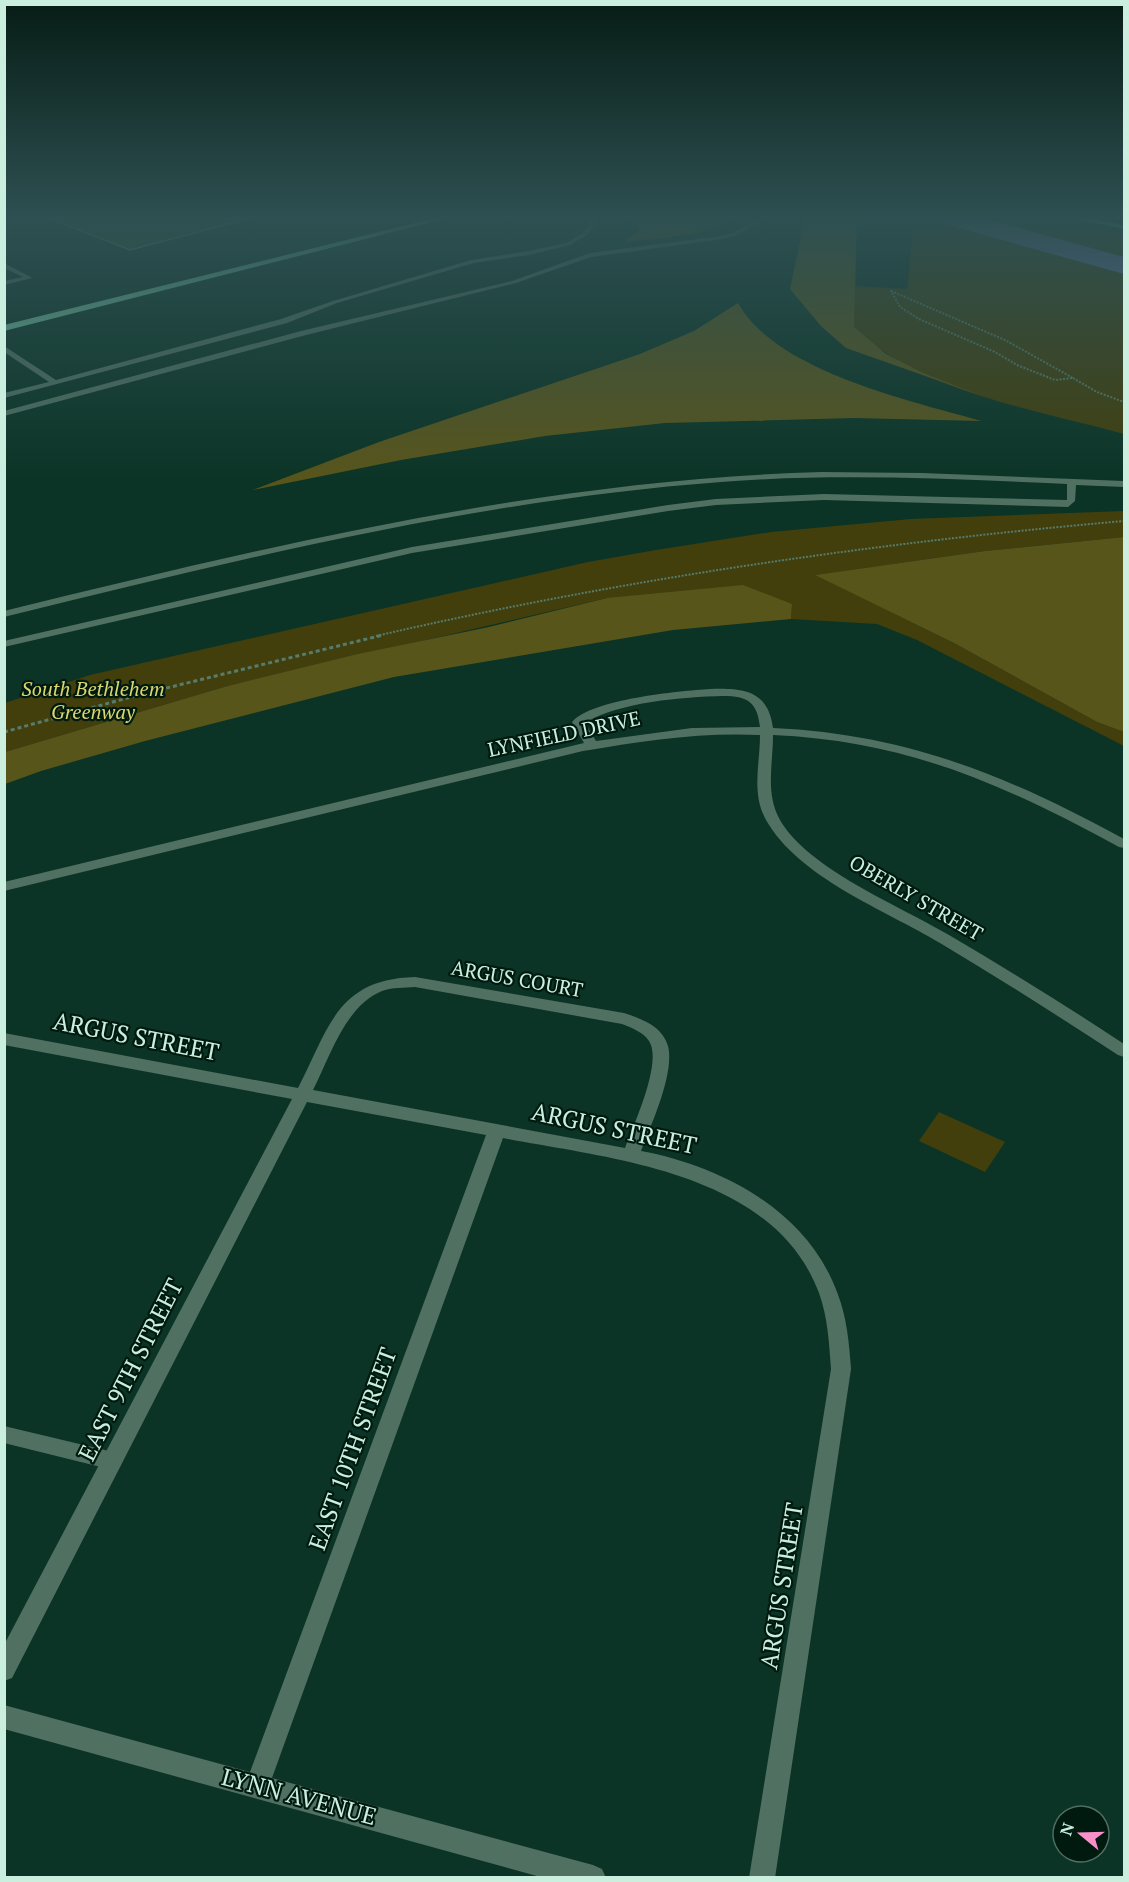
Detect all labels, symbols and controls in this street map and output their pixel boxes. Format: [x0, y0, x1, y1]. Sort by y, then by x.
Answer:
park label: South Bethlehem Greenway [21, 675, 165, 725]
street label: LYNFIELD DRIVE [485, 704, 643, 763]
street label: OBERLY STREET [845, 848, 988, 947]
street label: ARGUS COURT [449, 954, 585, 1003]
street label: ARGUS STREET [51, 1004, 222, 1068]
street label: ARGUS STREET [529, 1095, 700, 1161]
street label: EAST 9TH STREET [70, 1273, 190, 1466]
street label: EAST 10TH STREET [301, 1343, 404, 1554]
street label: ARGUS STREET [752, 1500, 810, 1671]
street label: LYNN AVENUE [218, 1760, 380, 1832]
north arrow [1051, 1804, 1111, 1864]
text: N [1054, 1820, 1079, 1838]

